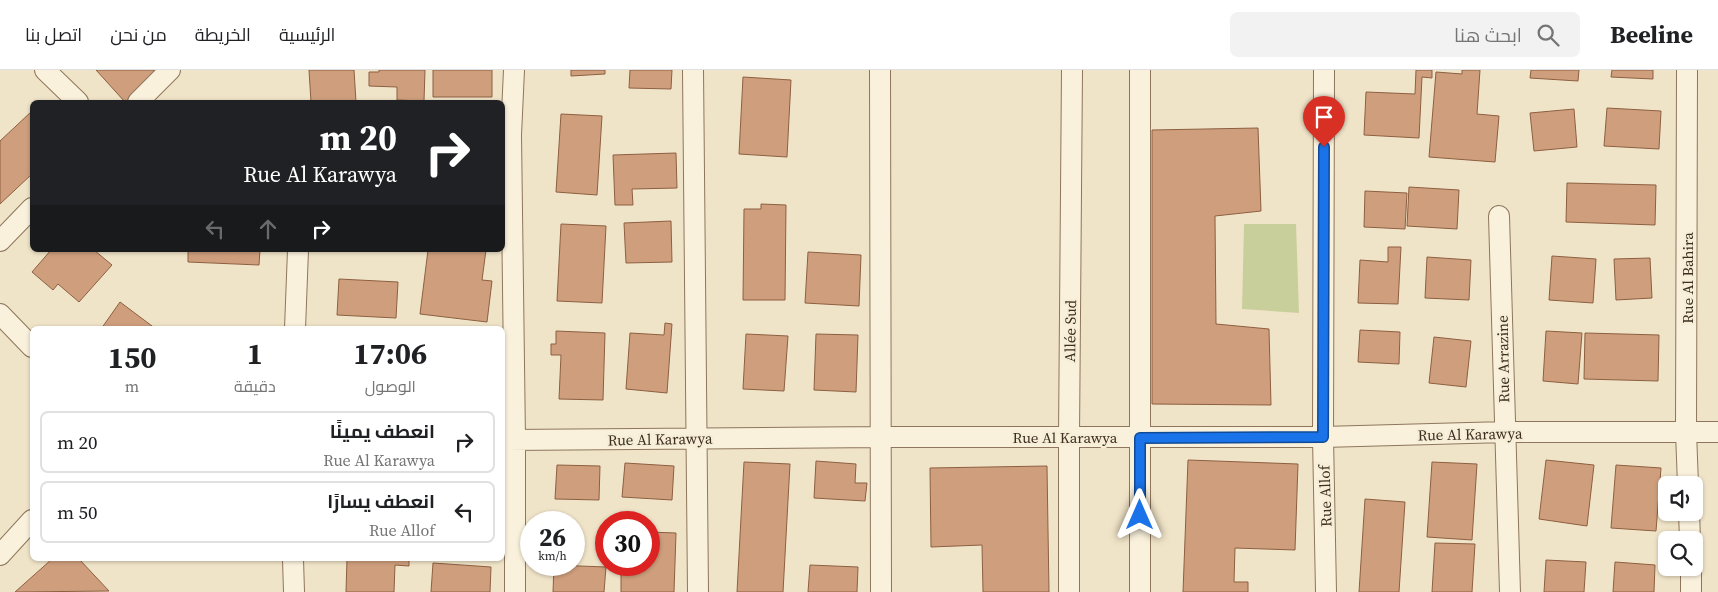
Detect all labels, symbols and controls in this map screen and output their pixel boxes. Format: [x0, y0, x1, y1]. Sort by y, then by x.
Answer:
search box [1230, 12, 1580, 57]
text: Beeline [1610, 18, 1693, 51]
icon: search [1534, 21, 1562, 49]
text: اتصل بنا [25, 22, 82, 47]
text: من نحن [110, 22, 167, 47]
text: الخريطة [195, 22, 251, 47]
text: الرئيسية [279, 22, 335, 47]
text: ابحث هنا [1454, 22, 1522, 48]
pin [1303, 96, 1345, 147]
icon: arrive [1310, 103, 1338, 131]
text: 20 m [320, 114, 397, 162]
icon: right [415, 120, 480, 185]
text: Rue Al Karawya [243, 159, 397, 189]
icon: left [201, 215, 229, 243]
icon: ahead [254, 215, 282, 243]
icon: right [307, 215, 335, 243]
street label: Rue Al Bahira [1677, 232, 1698, 324]
street label: Allée Sud [1059, 299, 1081, 362]
street label: Rue Arrazine [1492, 315, 1514, 403]
text: 1 [247, 333, 263, 374]
text: 17:06 [353, 333, 427, 374]
text: 150 [108, 337, 156, 378]
text: m [125, 375, 139, 397]
text: دقيقة [234, 375, 276, 397]
text: الوصول [365, 375, 416, 397]
text: انعطف يمينًا [330, 418, 435, 444]
street label: Rue Al Karawya [1417, 423, 1523, 445]
street label: Rue Al Karawya [1013, 427, 1118, 448]
icon: right [450, 428, 478, 456]
street label: Rue Al Karawya [607, 428, 713, 450]
text: 20 m [57, 429, 98, 455]
text: Rue Al Karawya [323, 449, 435, 471]
street label: Rue Allof [1313, 463, 1337, 527]
map controls [1658, 476, 1703, 576]
button: sound [1658, 476, 1703, 521]
text: انعطف يسارًا [327, 488, 435, 514]
position arrow [1113, 488, 1165, 540]
icon: left [450, 498, 478, 526]
text: 50 m [57, 499, 98, 525]
speed limit sign: 30 [595, 511, 660, 576]
text: Rue Allof [369, 519, 435, 541]
text: 26 [539, 520, 566, 554]
button: search [1658, 531, 1703, 576]
text: km/h [538, 548, 567, 564]

